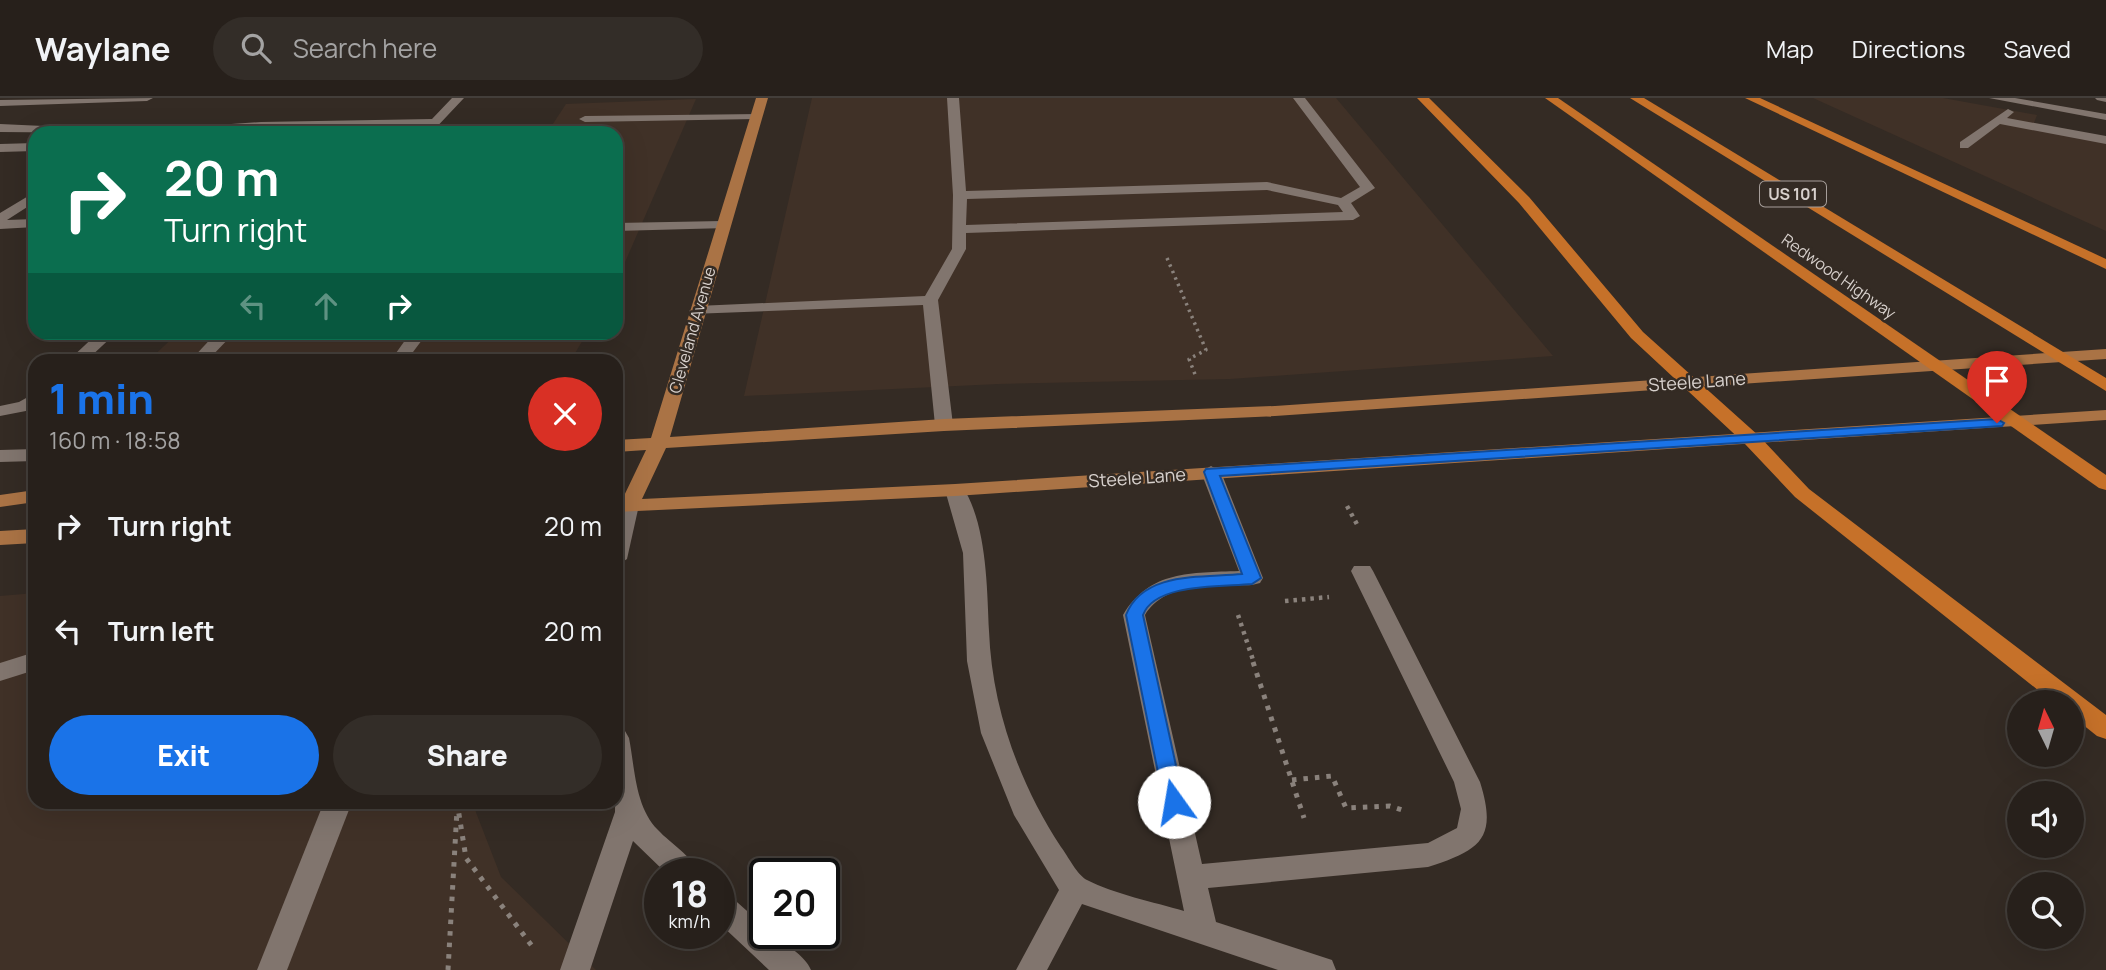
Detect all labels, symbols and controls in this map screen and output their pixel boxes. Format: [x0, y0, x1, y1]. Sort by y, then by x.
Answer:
search box [213, 17, 703, 80]
text: Waylane [35, 26, 171, 71]
icon: search [237, 29, 275, 67]
text: Search here [293, 30, 437, 66]
text: Map [1766, 32, 1814, 65]
text: Directions [1852, 32, 1965, 65]
text: Saved [2003, 32, 2071, 65]
text: 20 m [164, 144, 279, 211]
icon: right [49, 154, 140, 245]
road number: US 101 [1760, 181, 1826, 206]
text: Turn right [164, 208, 307, 252]
street label: Redwood Highway [1777, 228, 1901, 324]
street label: Cleveland Avenue [663, 264, 721, 396]
icon: left [234, 287, 272, 325]
icon: ahead [307, 287, 345, 325]
icon: right [380, 287, 418, 325]
pin [1967, 351, 2027, 423]
icon: arrive [1978, 362, 2016, 400]
street label: Steele Lane [1647, 366, 1747, 396]
text: 1 min [49, 369, 154, 427]
button: close [528, 377, 602, 451]
text: 160 m · 18:58 [49, 424, 181, 456]
street label: Steele Lane [1087, 462, 1187, 492]
icon: right [49, 507, 87, 545]
text: Turn right [108, 508, 232, 544]
text: 20 m [544, 508, 602, 544]
icon: left [49, 612, 87, 650]
text: Turn left [108, 613, 215, 649]
text: 20 m [544, 613, 602, 649]
north arrow [2007, 690, 2084, 766]
map controls [2007, 690, 2084, 949]
button: Exit [49, 715, 319, 795]
button: Share [333, 715, 602, 795]
position arrow [1137, 765, 1211, 839]
button: sound [2007, 781, 2084, 858]
speed limit sign: 20 [749, 858, 840, 949]
text: 18 [671, 870, 708, 918]
button: search [2007, 872, 2084, 949]
text: km/h [669, 909, 710, 933]

